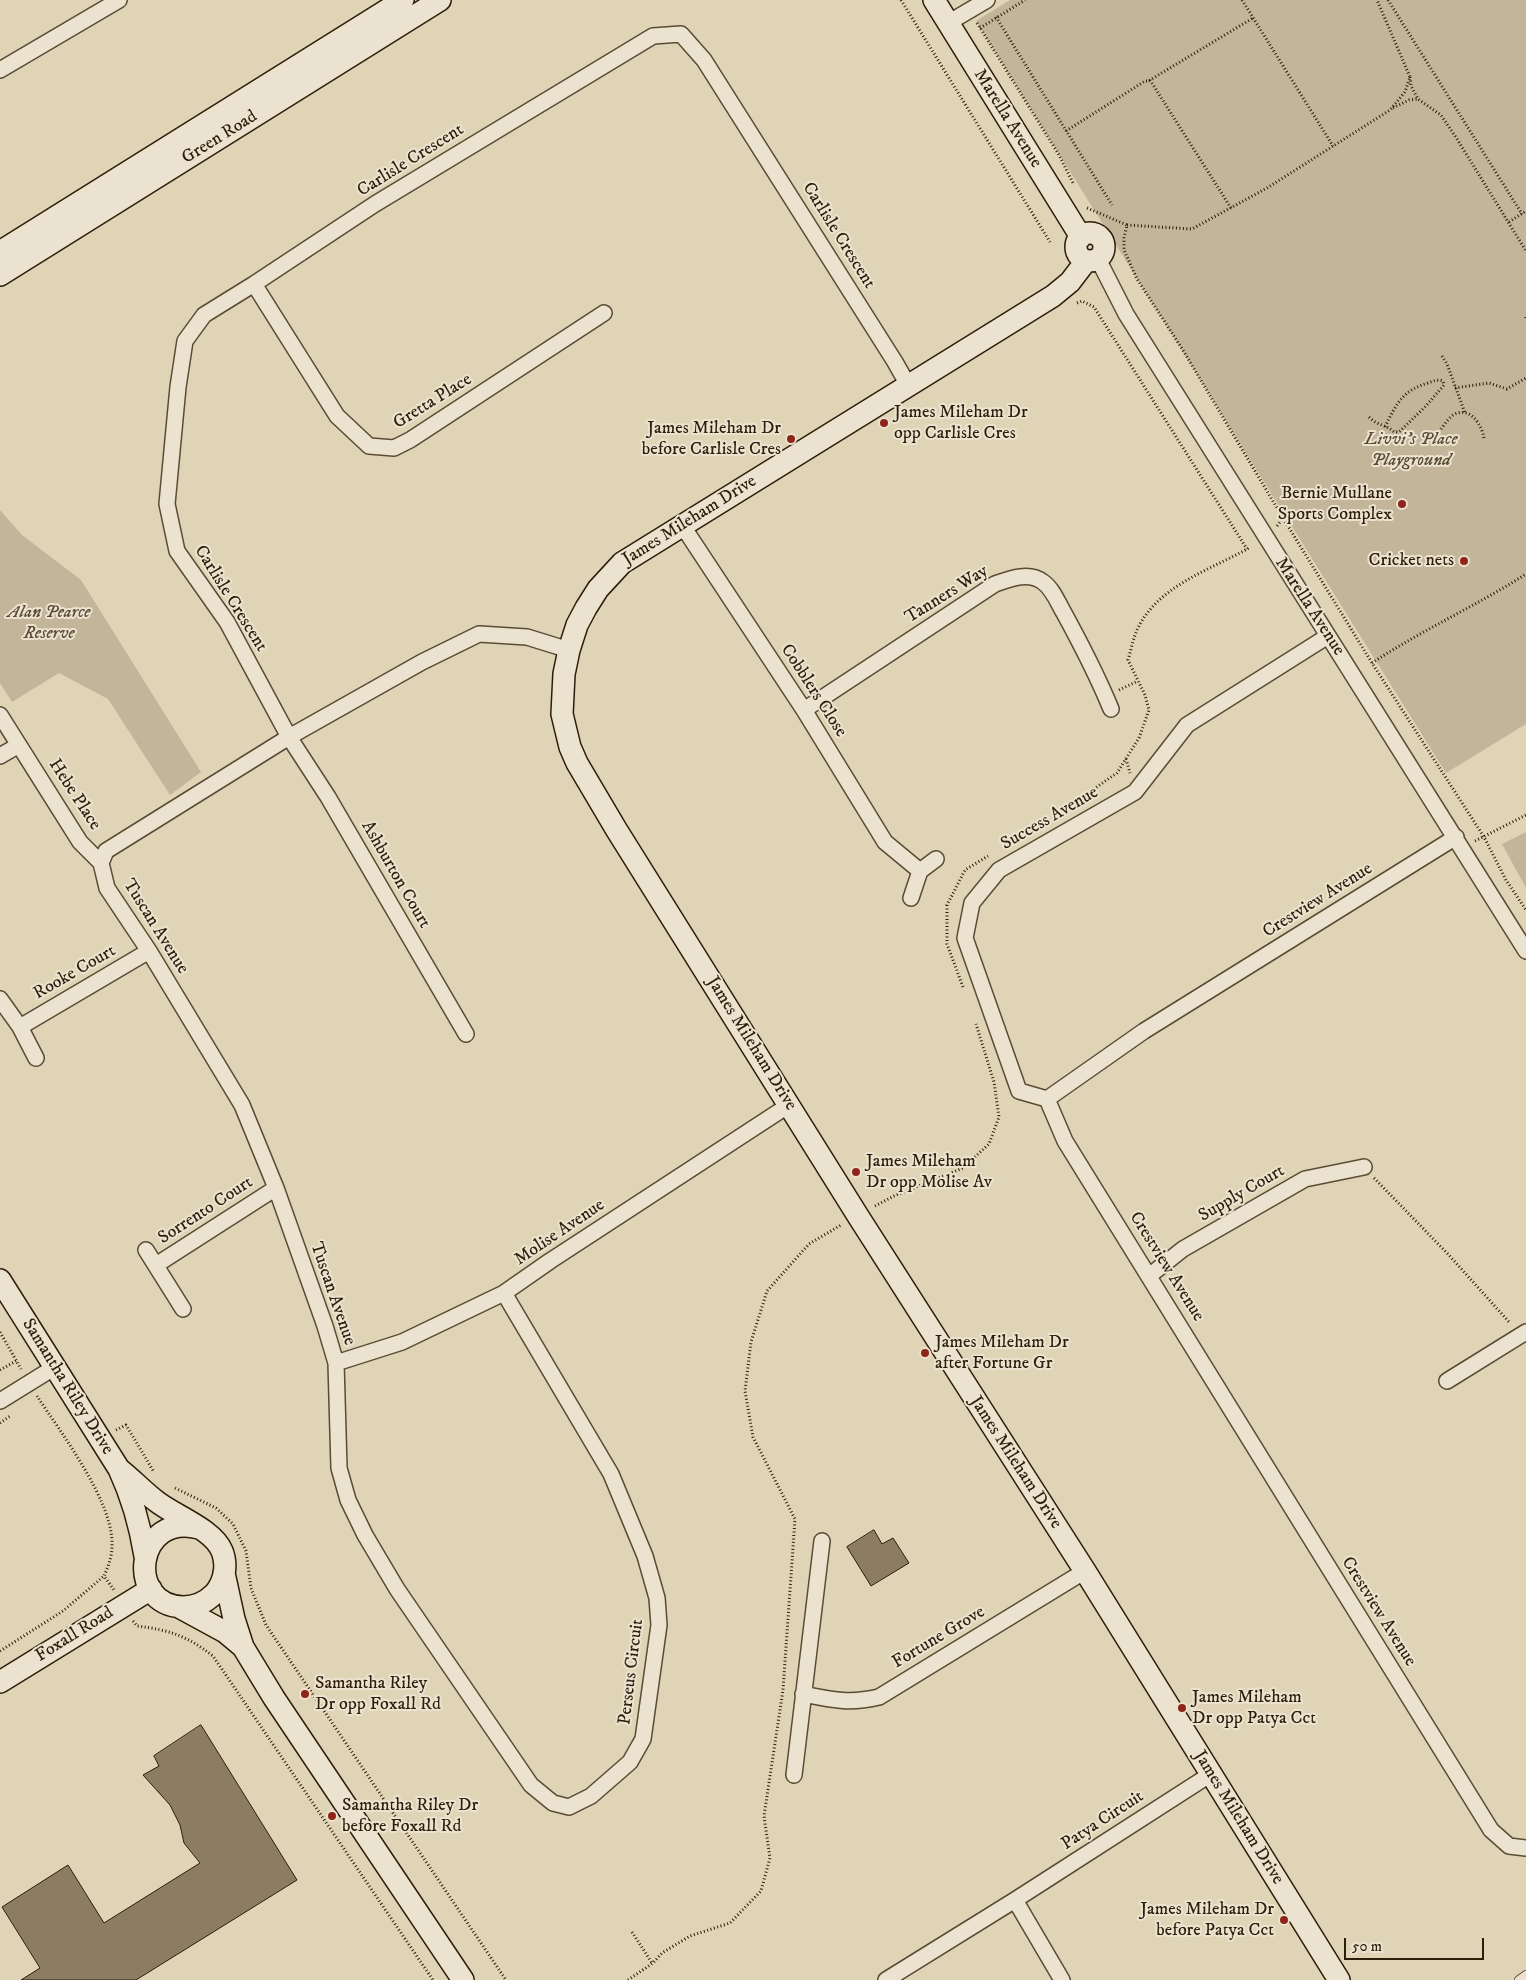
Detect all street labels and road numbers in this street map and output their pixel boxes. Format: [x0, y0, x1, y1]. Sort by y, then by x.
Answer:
street label: Marella Avenue [968, 66, 1046, 172]
street label: Green Road [178, 106, 262, 170]
street label: Carlisle Crescent [354, 120, 468, 202]
street label: Carlisle Crescent [797, 179, 879, 293]
street label: Gretta Place [390, 369, 476, 435]
street label: James Mileham Drive [619, 471, 761, 571]
street label: Carlisle Crescent [189, 542, 271, 656]
street label: Marella Avenue [1269, 554, 1349, 660]
street label: Tanners Way [901, 561, 993, 629]
street label: Cobblers Close [775, 641, 851, 741]
street label: Hebe Place [43, 755, 105, 835]
street label: Success Avenue [997, 782, 1103, 856]
street label: Ashburton Court [356, 817, 434, 933]
street label: Crestview Avenue [1259, 859, 1377, 943]
street label: Tuscan Avenue [117, 876, 193, 978]
street label: Rooke Court [30, 941, 120, 1005]
street label: James Mileham Drive [701, 973, 801, 1115]
street label: Supply Court [1195, 1161, 1289, 1227]
street label: Sorrento Court [155, 1172, 257, 1250]
street label: Molise Avenue [511, 1195, 609, 1271]
street label: Crestview Avenue [1124, 1208, 1208, 1326]
street label: Tuscan Avenue [304, 1240, 360, 1348]
street label: Samantha Riley Drive [16, 1315, 118, 1459]
street label: James Mileham Drive [964, 1393, 1066, 1533]
street label: Crestview Avenue [1336, 1553, 1420, 1671]
street label: Fortune Grove [889, 1602, 989, 1674]
street label: Foxall Road [32, 1603, 118, 1667]
street label: Perseus Circuit [615, 1618, 649, 1726]
street label: James Mileham Drive [1188, 1747, 1288, 1889]
street label: Patya Circuit [1058, 1786, 1148, 1856]

